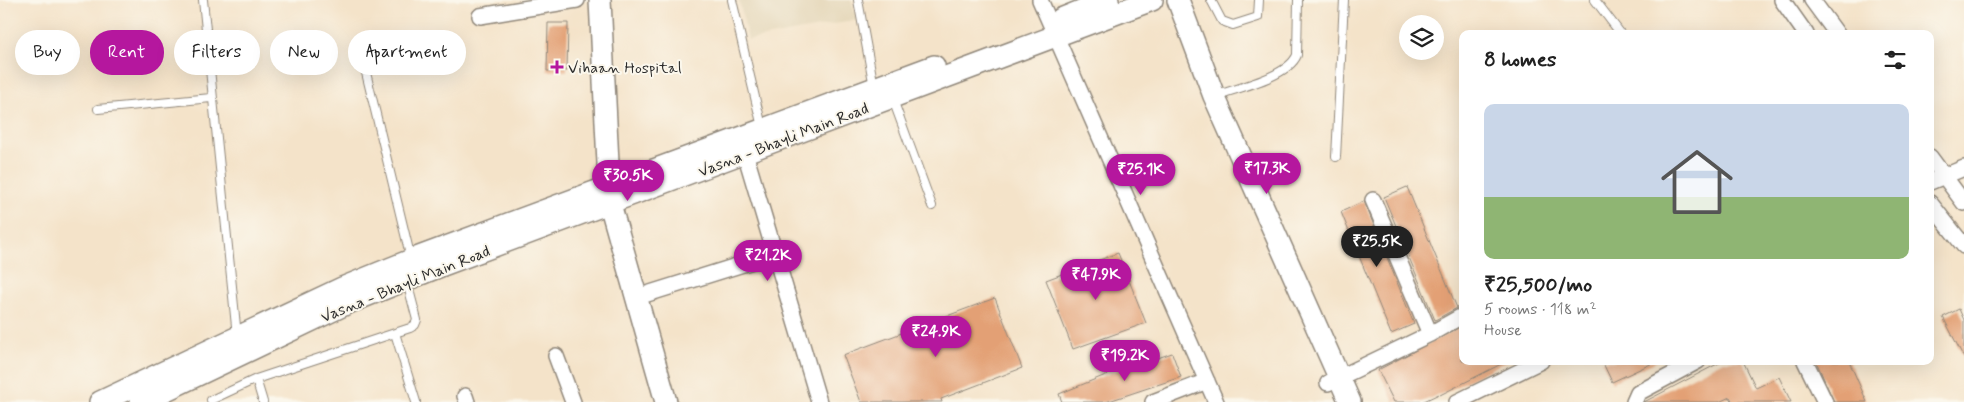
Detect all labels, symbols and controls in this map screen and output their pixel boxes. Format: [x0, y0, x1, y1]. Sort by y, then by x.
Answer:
map controls [1399, 15, 1444, 60]
button: layers [1399, 15, 1444, 60]
chip: Buy [15, 30, 80, 75]
chip: Rent [90, 30, 164, 75]
chip: Filters [174, 30, 260, 75]
chip: New [270, 30, 338, 75]
chip: Apartment [348, 30, 466, 75]
text: 8 homes [1484, 46, 1556, 74]
icon: filters [1881, 46, 1909, 74]
place label: Vihaan Hospital [568, 58, 682, 79]
marker: Vihaan Hospital [550, 60, 564, 74]
street label: Vasna - Bhayli Main Road [695, 98, 872, 183]
icon: home [1652, 137, 1742, 227]
pin: ₹17.3K [1226, 152, 1308, 195]
pin: ₹25.1K [1100, 154, 1182, 196]
text: ₹17.3K [1244, 158, 1290, 179]
text: ₹25.1K [1117, 159, 1165, 180]
pin: ₹30.5K [587, 160, 669, 202]
text: ₹30.5K [603, 165, 653, 186]
pin: ₹25.5K [1336, 226, 1418, 268]
text: ₹25.5K [1352, 231, 1402, 252]
pin: ₹21.2K [727, 240, 809, 282]
street label: Vasna - Bhayli Main Road [318, 241, 493, 328]
text: ₹21.2K [745, 245, 791, 266]
pin: ₹47.9K [1055, 258, 1137, 301]
text: ₹47.9K [1072, 264, 1120, 285]
text: ₹25,500/mo [1484, 271, 1592, 299]
text: 5 rooms · 118 m² [1484, 299, 1597, 320]
pin: ₹24.9K [895, 316, 977, 358]
text: House [1484, 320, 1522, 341]
text: ₹24.9K [911, 321, 961, 342]
pin: ₹19.2K [1084, 340, 1166, 382]
text: ₹19.2K [1101, 345, 1149, 366]

